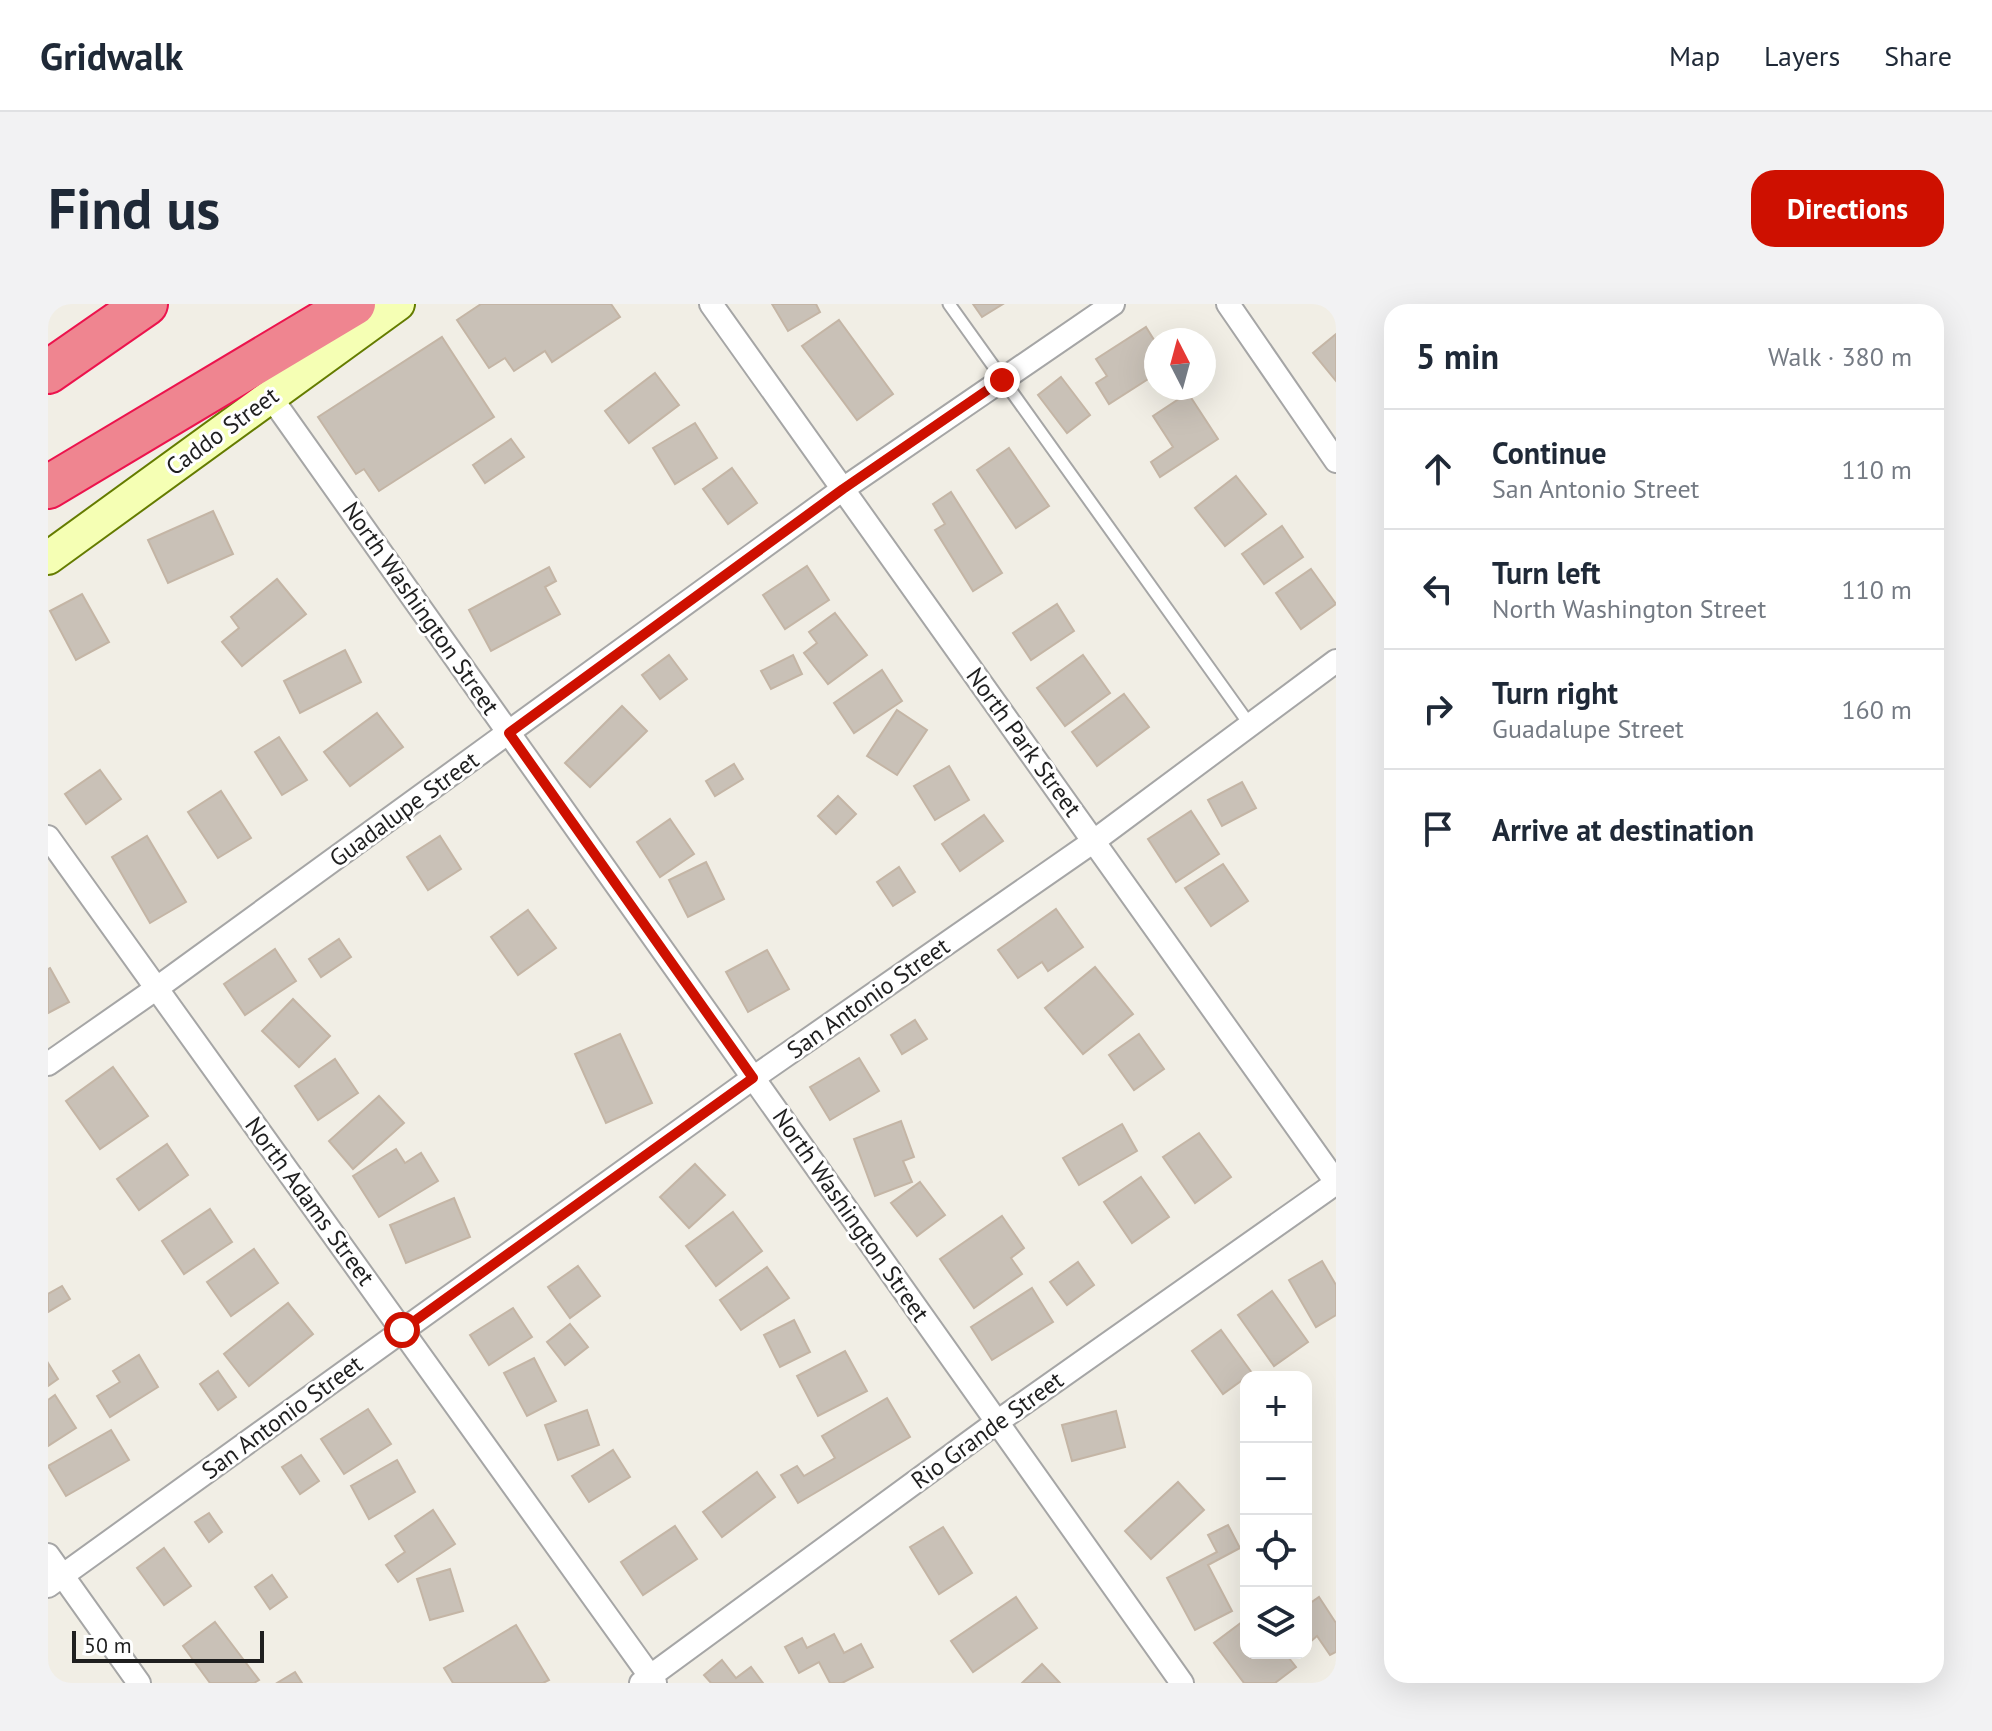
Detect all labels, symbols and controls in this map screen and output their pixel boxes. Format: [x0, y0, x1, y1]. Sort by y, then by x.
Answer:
text: Gridwalk [40, 31, 183, 80]
text: Map [1669, 37, 1720, 74]
text: Layers [1764, 37, 1840, 74]
text: Share [1884, 37, 1952, 74]
button: Directions [1751, 170, 1944, 247]
text: Find us [48, 172, 220, 244]
north arrow [1144, 328, 1216, 400]
text: 5 min [1416, 334, 1499, 378]
text: Walk · 380 m [1768, 340, 1912, 373]
route end [984, 362, 1020, 398]
street label: Caddo Street [160, 380, 284, 482]
text: Continue [1492, 433, 1606, 472]
icon: ahead [1416, 447, 1460, 491]
text: 110 m [1841, 453, 1912, 486]
text: San Antonio Street [1492, 472, 1699, 505]
street label: North Washington Street [336, 495, 506, 721]
text: Turn left [1492, 553, 1600, 592]
icon: left [1416, 567, 1460, 611]
text: 110 m [1841, 573, 1912, 606]
text: North Washington Street [1492, 592, 1766, 625]
street label: North Park Street [960, 661, 1088, 823]
text: Turn right [1492, 673, 1618, 712]
icon: right [1416, 687, 1460, 731]
text: 160 m [1841, 693, 1912, 726]
text: Guadalupe Street [1492, 712, 1684, 745]
street label: Guadalupe Street [323, 744, 485, 874]
icon: arrive [1416, 807, 1460, 851]
text: Arrive at destination [1492, 810, 1754, 849]
street label: San Antonio Street [781, 930, 955, 1066]
street label: North Washington Street [766, 1102, 936, 1328]
street label: North Adams Street [238, 1111, 382, 1291]
route start [384, 1312, 420, 1348]
street label: San Antonio Street [195, 1348, 369, 1486]
street label: Rio Grande Street [905, 1364, 1069, 1496]
map controls [1240, 1371, 1312, 1659]
button: + [1240, 1371, 1312, 1443]
button: − [1240, 1443, 1312, 1515]
button: locate [1240, 1515, 1312, 1587]
button: layers [1240, 1587, 1312, 1659]
scale bar [72, 1627, 264, 1663]
text: 50 m [84, 1631, 132, 1659]

